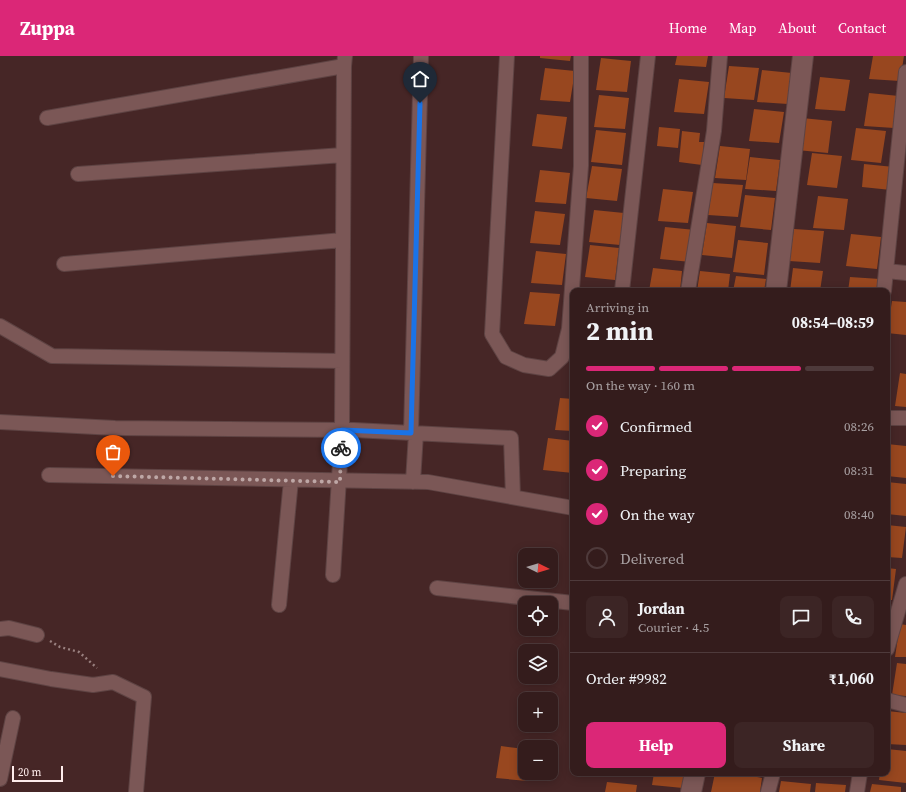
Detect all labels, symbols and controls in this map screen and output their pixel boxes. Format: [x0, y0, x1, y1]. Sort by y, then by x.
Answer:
text: Zuppa [20, 15, 75, 41]
text: Home [669, 18, 707, 38]
text: Map [729, 18, 756, 38]
text: About [778, 18, 816, 38]
text: Contact [838, 18, 886, 38]
pin [403, 62, 437, 103]
icon: home [409, 68, 431, 90]
text: Arriving in [586, 299, 649, 316]
text: 08:54–08:59 [792, 312, 874, 333]
text: 2 min [586, 313, 653, 349]
text: On the way · 160 m [586, 377, 695, 394]
icon: check [586, 415, 608, 437]
text: Confirmed [620, 416, 692, 437]
text: 08:26 [844, 418, 874, 435]
courier [321, 428, 361, 468]
pin [96, 435, 130, 476]
icon: bike [330, 437, 352, 459]
icon: bag [102, 441, 124, 463]
icon: check [586, 459, 608, 481]
text: Preparing [620, 460, 686, 481]
text: 08:31 [844, 462, 874, 479]
icon: check [586, 503, 608, 525]
text: On the way [620, 504, 695, 525]
text: 08:40 [844, 506, 874, 523]
north arrow [518, 548, 558, 588]
map controls [518, 548, 558, 780]
text: Delivered [620, 548, 684, 569]
button: locate [518, 596, 558, 636]
button: person [586, 596, 628, 638]
button: chat [780, 596, 822, 638]
button: phone [832, 596, 874, 638]
text: Jordan [638, 598, 685, 619]
text: Courier · 4.5 [638, 619, 709, 636]
button: layers [518, 644, 558, 684]
text: Order #9982 [586, 668, 667, 689]
text: ₹1,060 [829, 668, 874, 689]
button: + [518, 692, 558, 732]
button: Help [586, 722, 726, 768]
button: Share [734, 722, 874, 768]
button: − [518, 740, 558, 780]
scale bar [12, 764, 63, 783]
text: 20 m [18, 765, 41, 780]

